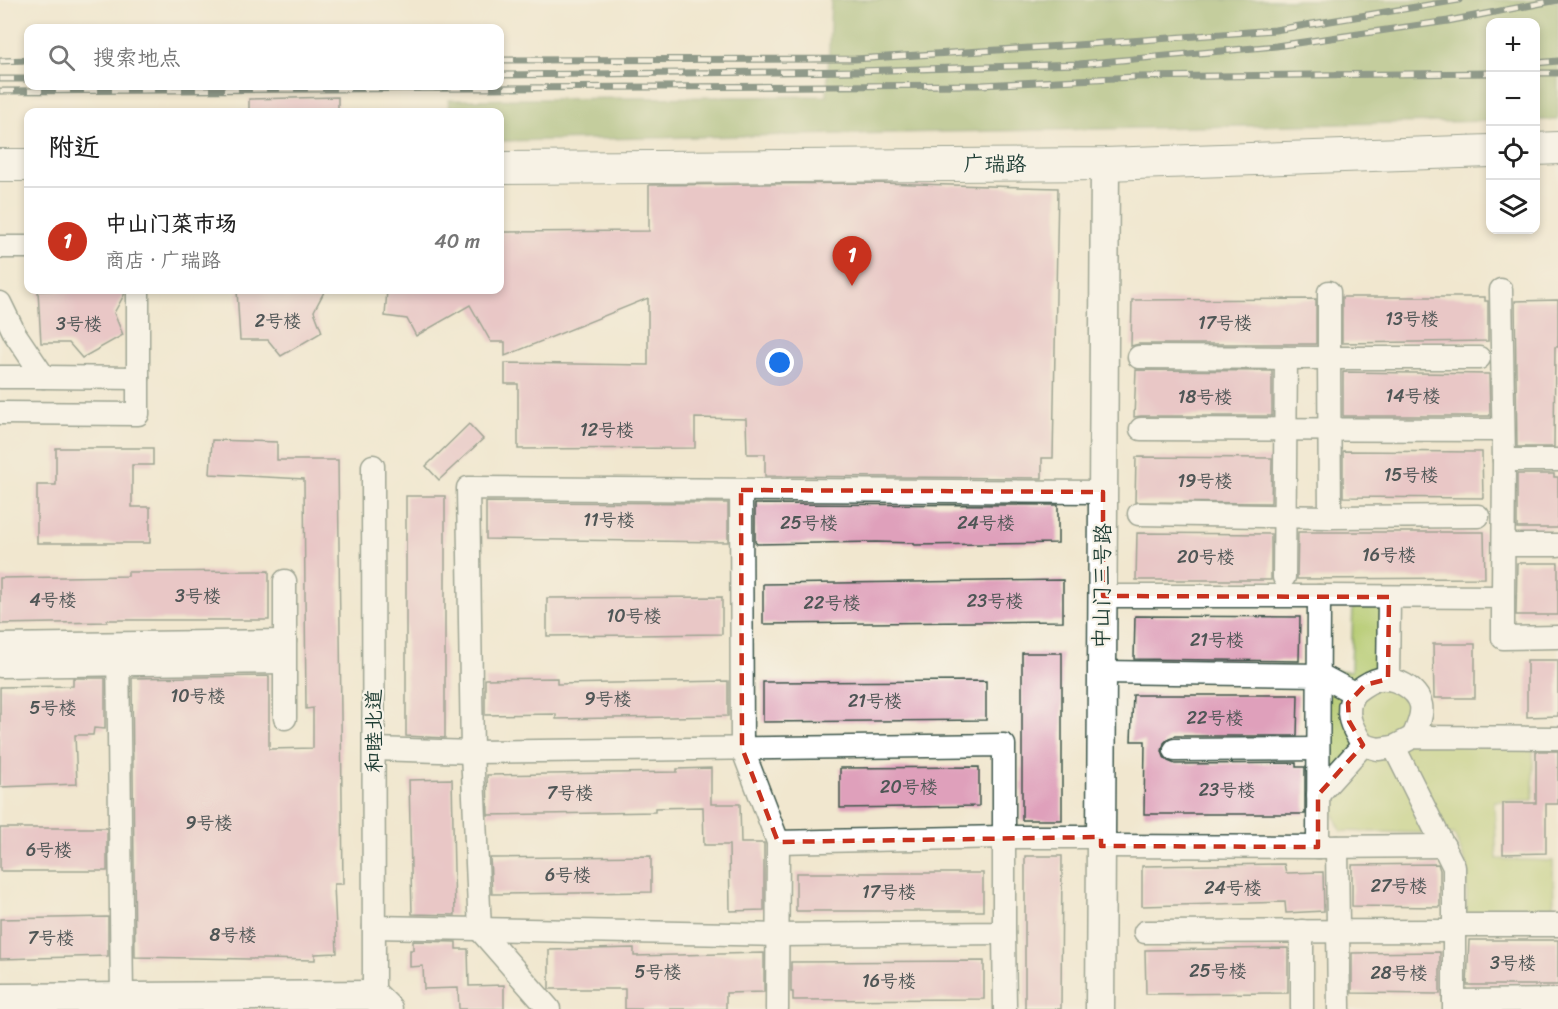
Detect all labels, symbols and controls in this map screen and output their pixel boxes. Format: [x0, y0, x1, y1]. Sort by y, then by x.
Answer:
map controls [1486, 18, 1540, 234]
button: + [1486, 18, 1540, 72]
search box [24, 24, 504, 90]
text: 搜索地点 [93, 38, 181, 77]
icon: search [45, 41, 78, 74]
button: − [1486, 72, 1540, 126]
text: 附近 [48, 124, 100, 170]
button: locate [1486, 126, 1540, 180]
street label: 广瑞路 [964, 145, 1027, 183]
button: layers [1486, 180, 1540, 234]
text: 中山门菜市场 [105, 204, 237, 243]
text: 1 [63, 224, 72, 259]
text: 40 m [434, 224, 480, 259]
pin: 1 [832, 236, 872, 286]
text: 商店 · 广瑞路 [105, 243, 221, 278]
house number: 13号楼 [1385, 303, 1439, 335]
house number: 2号楼 [255, 305, 301, 337]
house number: 17号楼 [1198, 307, 1252, 339]
house number: 3号楼 [56, 308, 102, 340]
your location [765, 348, 794, 377]
house number: 14号楼 [1386, 380, 1440, 412]
house number: 18号楼 [1178, 381, 1232, 413]
house number: 12号楼 [580, 414, 634, 446]
house number: 15号楼 [1384, 459, 1438, 491]
house number: 19号楼 [1178, 465, 1232, 497]
house number: 11号楼 [583, 504, 635, 536]
house number: 25号楼 [780, 507, 838, 539]
house number: 24号楼 [957, 507, 1015, 539]
street label: 中山门三号路 [1082, 523, 1122, 649]
house number: 16号楼 [1362, 539, 1416, 571]
house number: 20号楼 [1177, 541, 1235, 573]
house number: 3号楼 [175, 580, 221, 612]
house number: 4号楼 [29, 584, 77, 616]
house number: 23号楼 [967, 585, 1023, 617]
house number: 22号楼 [804, 587, 860, 619]
house number: 10号楼 [606, 600, 662, 632]
house number: 21号楼 [1190, 624, 1244, 656]
house number: 10号楼 [170, 680, 226, 712]
house number: 9号楼 [584, 683, 632, 715]
house number: 21号楼 [848, 685, 902, 717]
street label: 和睦北道 [355, 689, 393, 773]
house number: 5号楼 [30, 692, 77, 724]
house number: 22号楼 [1187, 702, 1243, 734]
house number: 20号楼 [880, 771, 938, 803]
house number: 23号楼 [1199, 774, 1255, 806]
house number: 7号楼 [547, 777, 593, 809]
house number: 9号楼 [185, 807, 233, 839]
house number: 6号楼 [26, 834, 72, 866]
house number: 6号楼 [545, 859, 591, 891]
house number: 27号楼 [1371, 870, 1427, 902]
house number: 24号楼 [1204, 872, 1262, 904]
house number: 17号楼 [862, 876, 916, 908]
house number: 8号楼 [210, 919, 256, 951]
house number: 7号楼 [28, 922, 74, 954]
house number: 3号楼 [1490, 947, 1536, 979]
house number: 25号楼 [1189, 955, 1247, 987]
house number: 5号楼 [635, 956, 682, 988]
house number: 28号楼 [1370, 957, 1428, 989]
house number: 16号楼 [862, 965, 916, 997]

